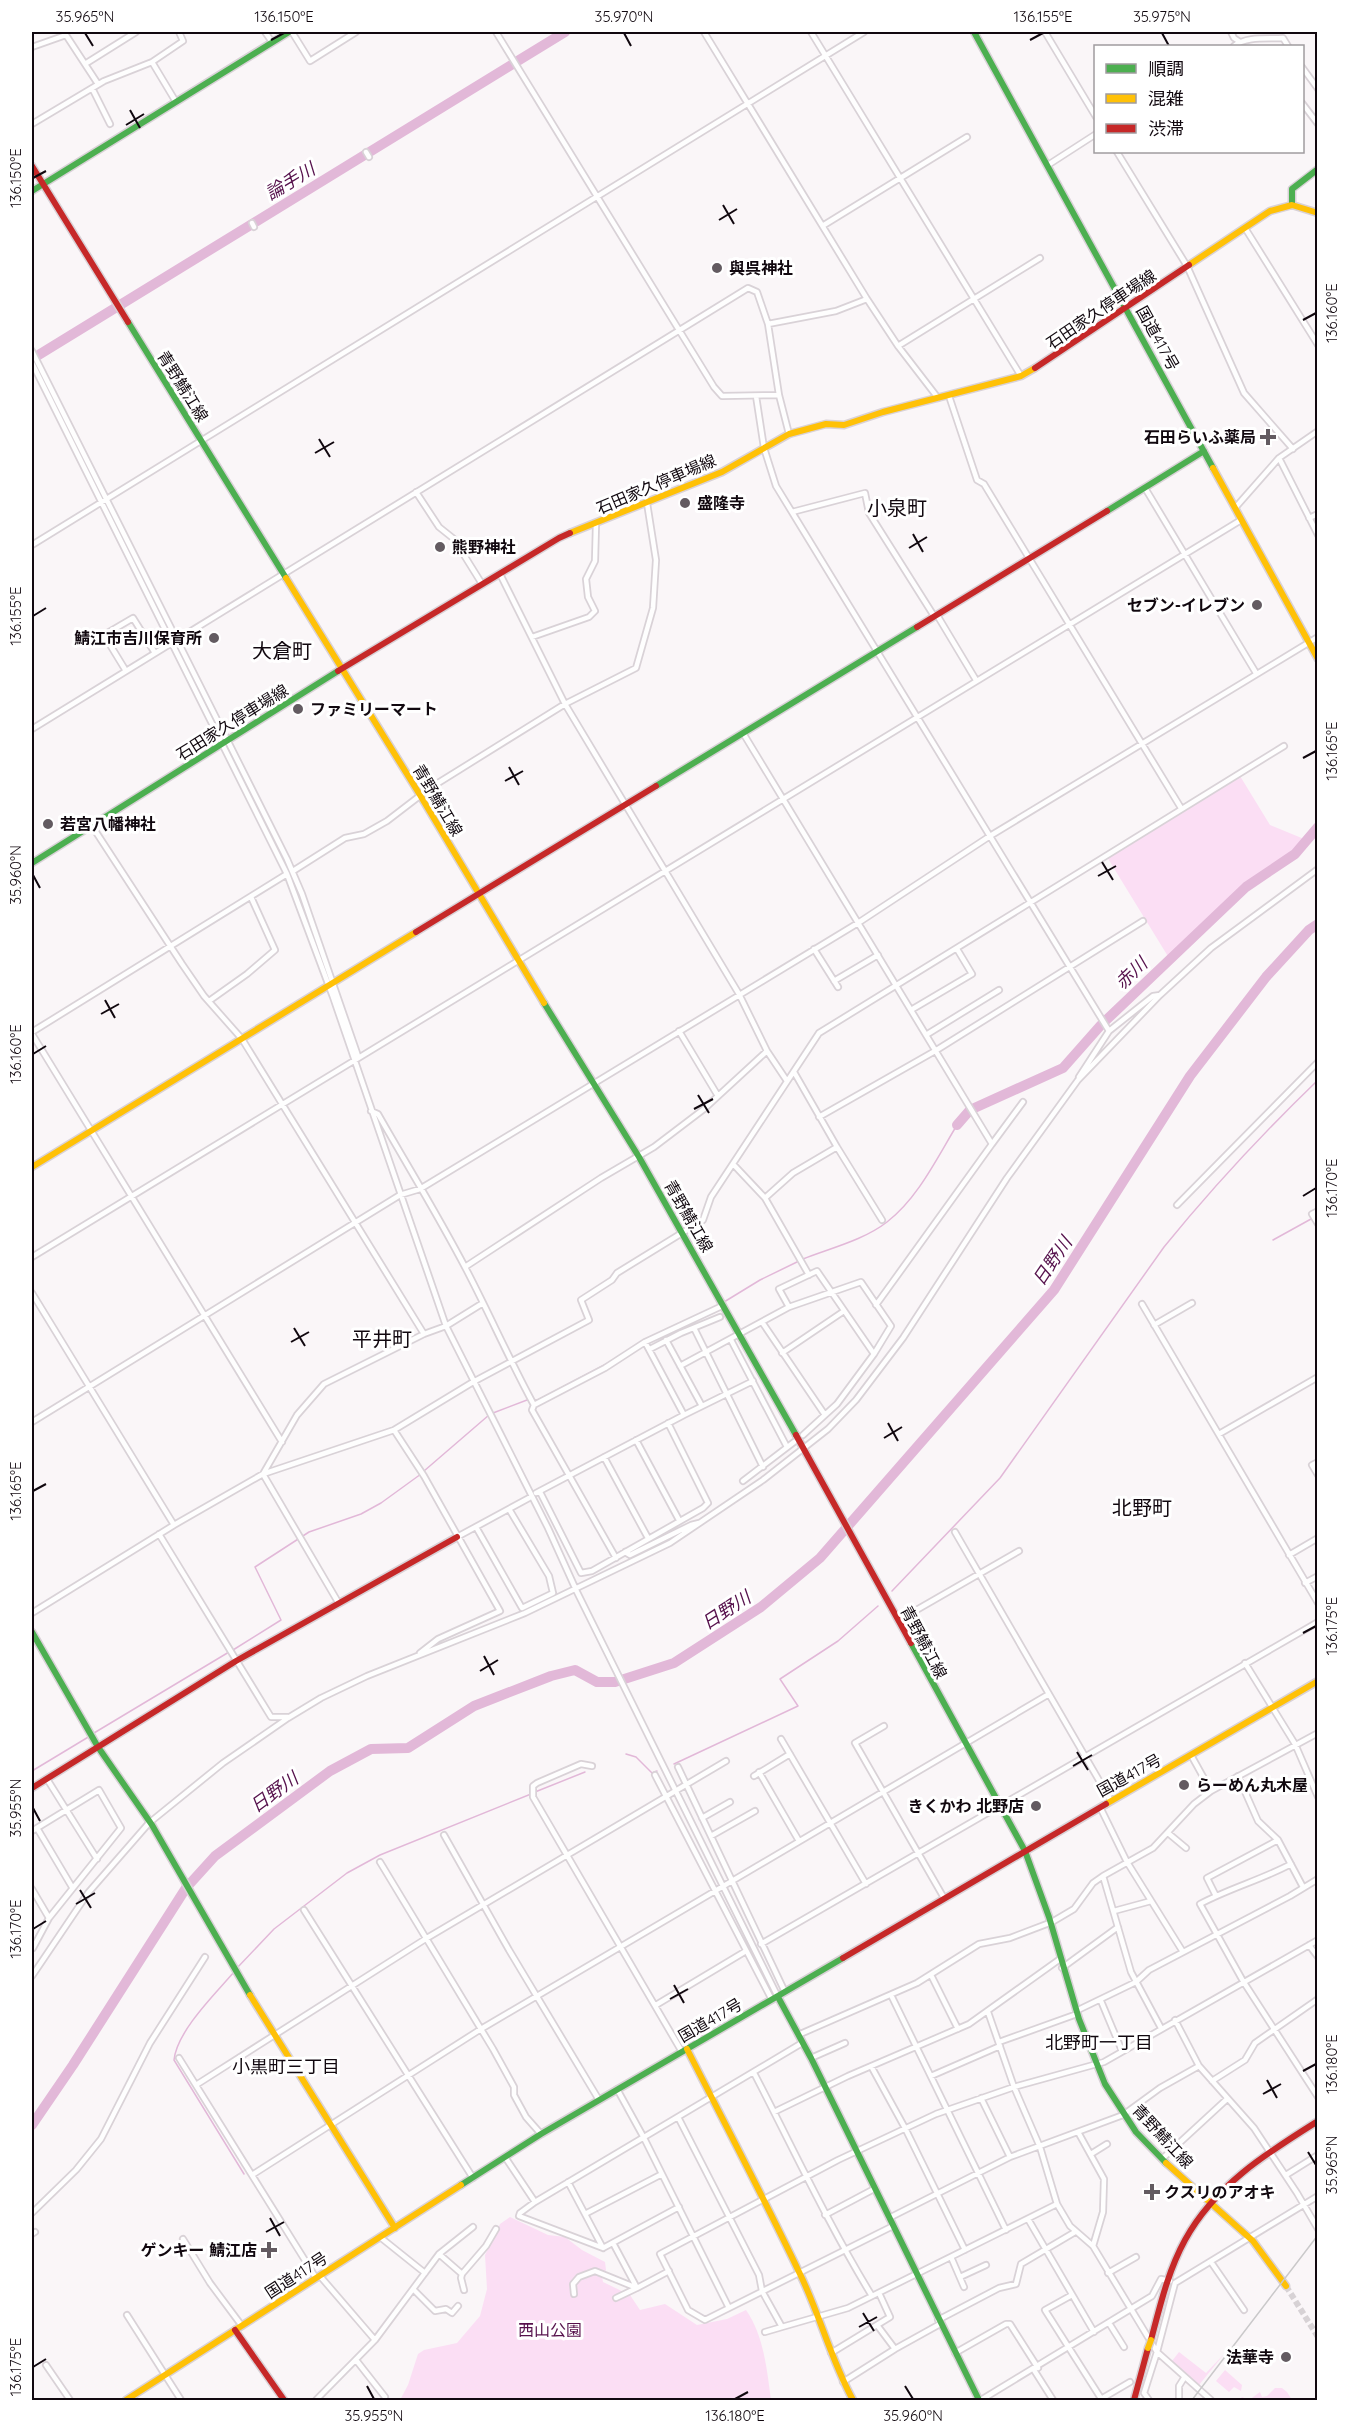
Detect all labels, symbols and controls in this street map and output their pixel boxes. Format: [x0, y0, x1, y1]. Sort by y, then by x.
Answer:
text: 35.965°N [56, 7, 114, 26]
text: 136.150°E [254, 7, 314, 26]
text: 35.970°N [595, 7, 653, 26]
text: 136.155°E [1014, 7, 1072, 26]
text: 35.975°N [1133, 7, 1191, 26]
legend [1094, 45, 1304, 153]
text: 順調 [1148, 57, 1184, 80]
text: 混雑 [1148, 87, 1184, 110]
text: 渋滞 [1148, 117, 1184, 140]
text: 136.150°E [6, 148, 25, 208]
water label: 論手川 [261, 156, 321, 205]
place label: 與呉神社 [729, 258, 793, 278]
marker: 與呉神社 [710, 261, 724, 275]
street label: 石田家久停車場線 [1042, 265, 1160, 353]
text: 136.160°E [1322, 283, 1341, 343]
street label: 国道417号 [1132, 302, 1184, 374]
street label: 青野鯖江線 [153, 347, 213, 425]
place label: 石田らいふ薬局 [1144, 427, 1256, 447]
marker: 石田らいふ薬局 [1261, 430, 1275, 444]
street label: 石田家久停車場線 [593, 450, 719, 518]
place label: 盛隆寺 [697, 493, 745, 513]
district label: 小泉町 [867, 495, 927, 520]
marker: 盛隆寺 [678, 496, 692, 510]
place label: 熊野神社 [452, 537, 516, 557]
marker: 熊野神社 [433, 540, 447, 554]
text: 136.155°E [6, 587, 25, 645]
place label: セブン-イレブン [1127, 595, 1245, 615]
marker: セブン-イレブン [1250, 598, 1264, 612]
place label: 鯖江市吉川保育所 [74, 628, 202, 648]
marker: 鯖江市吉川保育所 [207, 631, 221, 645]
district label: 大倉町 [252, 638, 312, 663]
street label: 石田家久停車場線 [172, 680, 292, 764]
place label: ファミリーマート [310, 699, 438, 719]
marker: ファミリーマート [291, 702, 305, 716]
text: 136.165°E [1322, 722, 1341, 780]
street label: 青野鯖江線 [409, 761, 467, 839]
place label: 若宮八幡神社 [60, 814, 156, 834]
marker: 若宮八幡神社 [41, 817, 55, 831]
text: 35.960°N [6, 845, 25, 905]
water label: 赤川 [1110, 951, 1153, 994]
text: 136.160°E [6, 1024, 25, 1084]
text: 136.170°E [1322, 1158, 1341, 1218]
street label: 青野鯖江線 [660, 1176, 718, 1256]
water label: 日野川 [1027, 1231, 1078, 1290]
district label: 平井町 [352, 1326, 412, 1351]
text: 136.165°E [6, 1462, 25, 1520]
district label: 北野町 [1112, 1495, 1172, 1520]
water label: 日野川 [697, 1585, 757, 1634]
text: 136.175°E [1322, 1597, 1341, 1655]
street label: 青野鯖江線 [896, 1602, 952, 1682]
street label: 国道417号 [1093, 1749, 1165, 1801]
water label: 日野川 [245, 1766, 304, 1817]
place label: らーめん丸木屋 [1196, 1775, 1308, 1795]
marker: らーめん丸木屋 [1177, 1778, 1191, 1792]
text: 35.955°N [6, 1779, 25, 1838]
place label: きくかわ 北野店 [908, 1796, 1024, 1816]
marker: きくかわ 北野店 [1029, 1799, 1043, 1813]
text: 136.170°E [6, 1899, 25, 1959]
street label: 国道417号 [674, 1994, 746, 2046]
district label: 北野町一丁目 [1045, 2031, 1153, 2054]
text: 136.180°E [1322, 2034, 1341, 2094]
district label: 小黒町三丁目 [232, 2055, 340, 2078]
street label: 青野鯖江線 [1128, 2100, 1198, 2172]
text: 35.965°N [1322, 2136, 1341, 2194]
place label: クスリのアオキ [1164, 2182, 1276, 2202]
marker: クスリのアオキ [1145, 2185, 1159, 2199]
place label: ゲンキー 鯖江店 [141, 2240, 257, 2260]
marker: ゲンキー 鯖江店 [262, 2243, 276, 2257]
street label: 国道417号 [261, 2247, 331, 2303]
park label: 西山公園 [518, 2320, 582, 2340]
text: 136.175°E [6, 2338, 25, 2396]
place label: 法華寺 [1226, 2347, 1274, 2367]
marker: 法華寺 [1279, 2350, 1293, 2364]
text: 35.955°N [345, 2406, 404, 2425]
text: 136.180°E [705, 2406, 765, 2425]
text: 35.960°N [883, 2406, 943, 2425]

